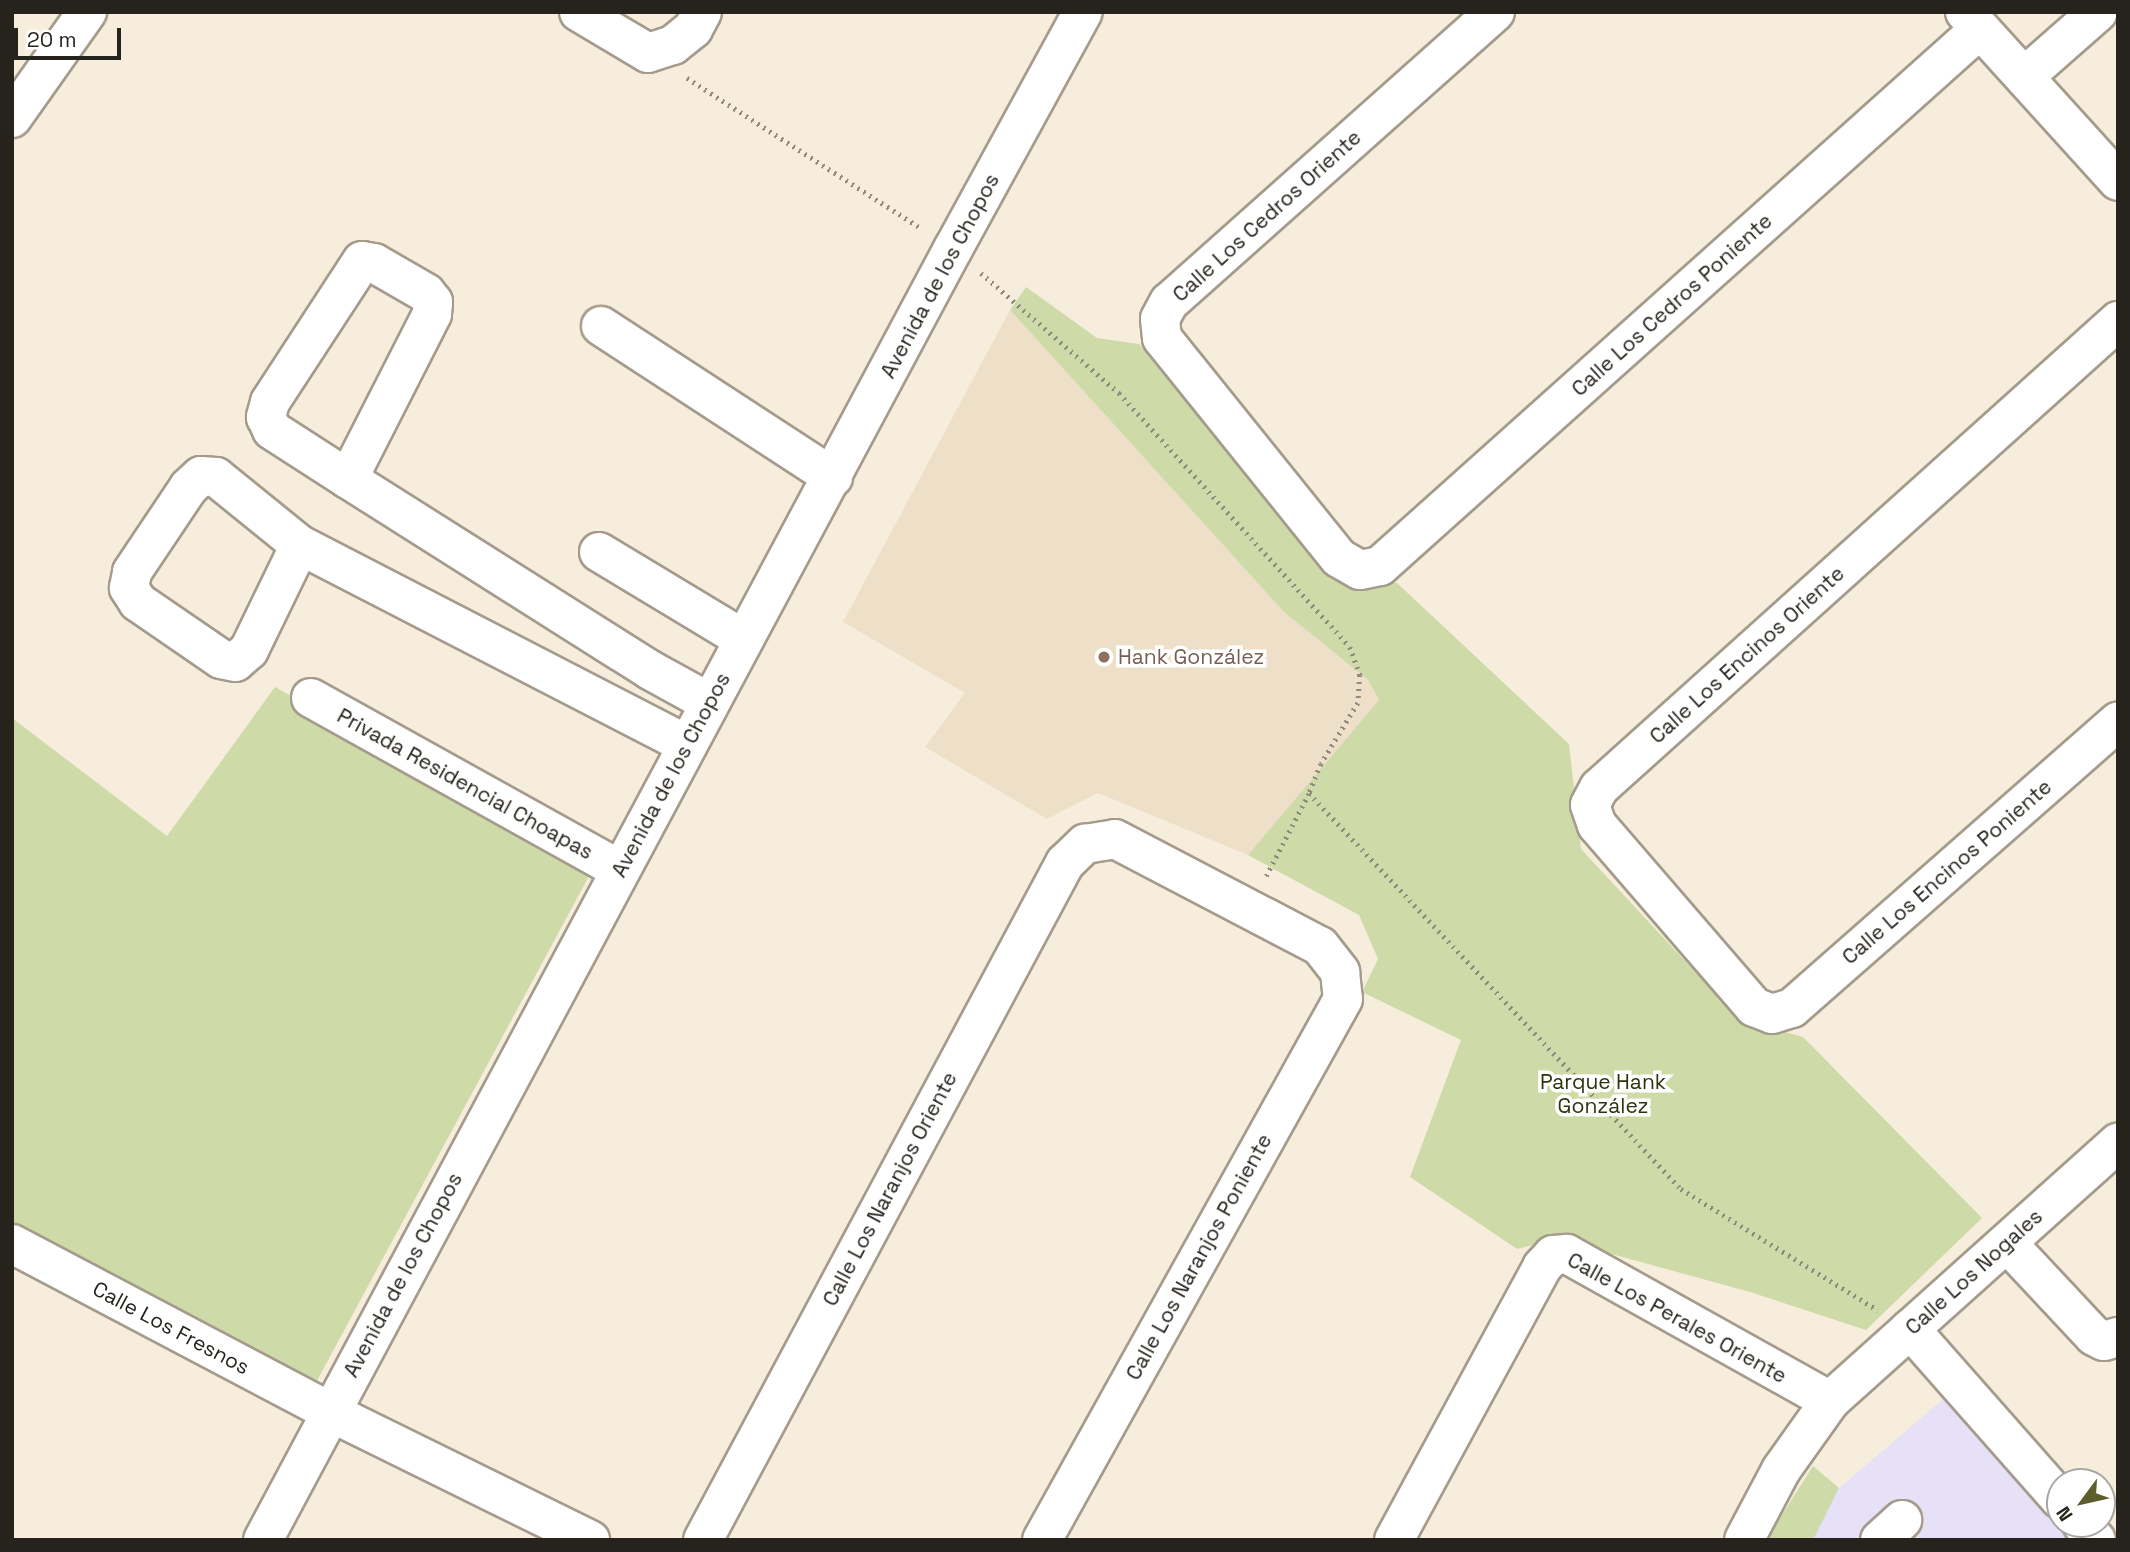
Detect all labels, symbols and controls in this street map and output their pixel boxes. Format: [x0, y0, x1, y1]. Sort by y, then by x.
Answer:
scale bar [18, 14, 124, 58]
text: 20 m [27, 26, 77, 53]
street label: Calle Los Cedros Oriente [1168, 125, 1366, 307]
street label: Avenida de los Chopos [875, 169, 1005, 383]
street label: Calle Los Cedros Poniente [1567, 208, 1777, 402]
street label: Calle Los Encinos Oriente [1645, 561, 1849, 749]
place label: Hank González [1118, 644, 1264, 670]
marker: Hank González [1096, 649, 1112, 665]
street label: Avenida de los Chopos [606, 668, 736, 882]
street label: Privada Residencial Choapas [333, 703, 597, 865]
street label: Calle Los Encinos Poniente [1837, 774, 2057, 970]
street label: Calle Los Naranjos Oriente [817, 1068, 963, 1310]
park label: Parque Hank González [1540, 1069, 1666, 1119]
street label: Calle Los Naranjos Poniente [1121, 1129, 1277, 1385]
street label: Avenida de los Chopos [338, 1168, 468, 1382]
street label: Calle Los Nogales [1900, 1204, 2048, 1340]
street label: Calle Los Perales Oriente [1563, 1247, 1791, 1389]
street label: Calle Los Fresnos [88, 1276, 254, 1380]
north arrow [2046, 1468, 2116, 1538]
text: N [2051, 1501, 2079, 1526]

